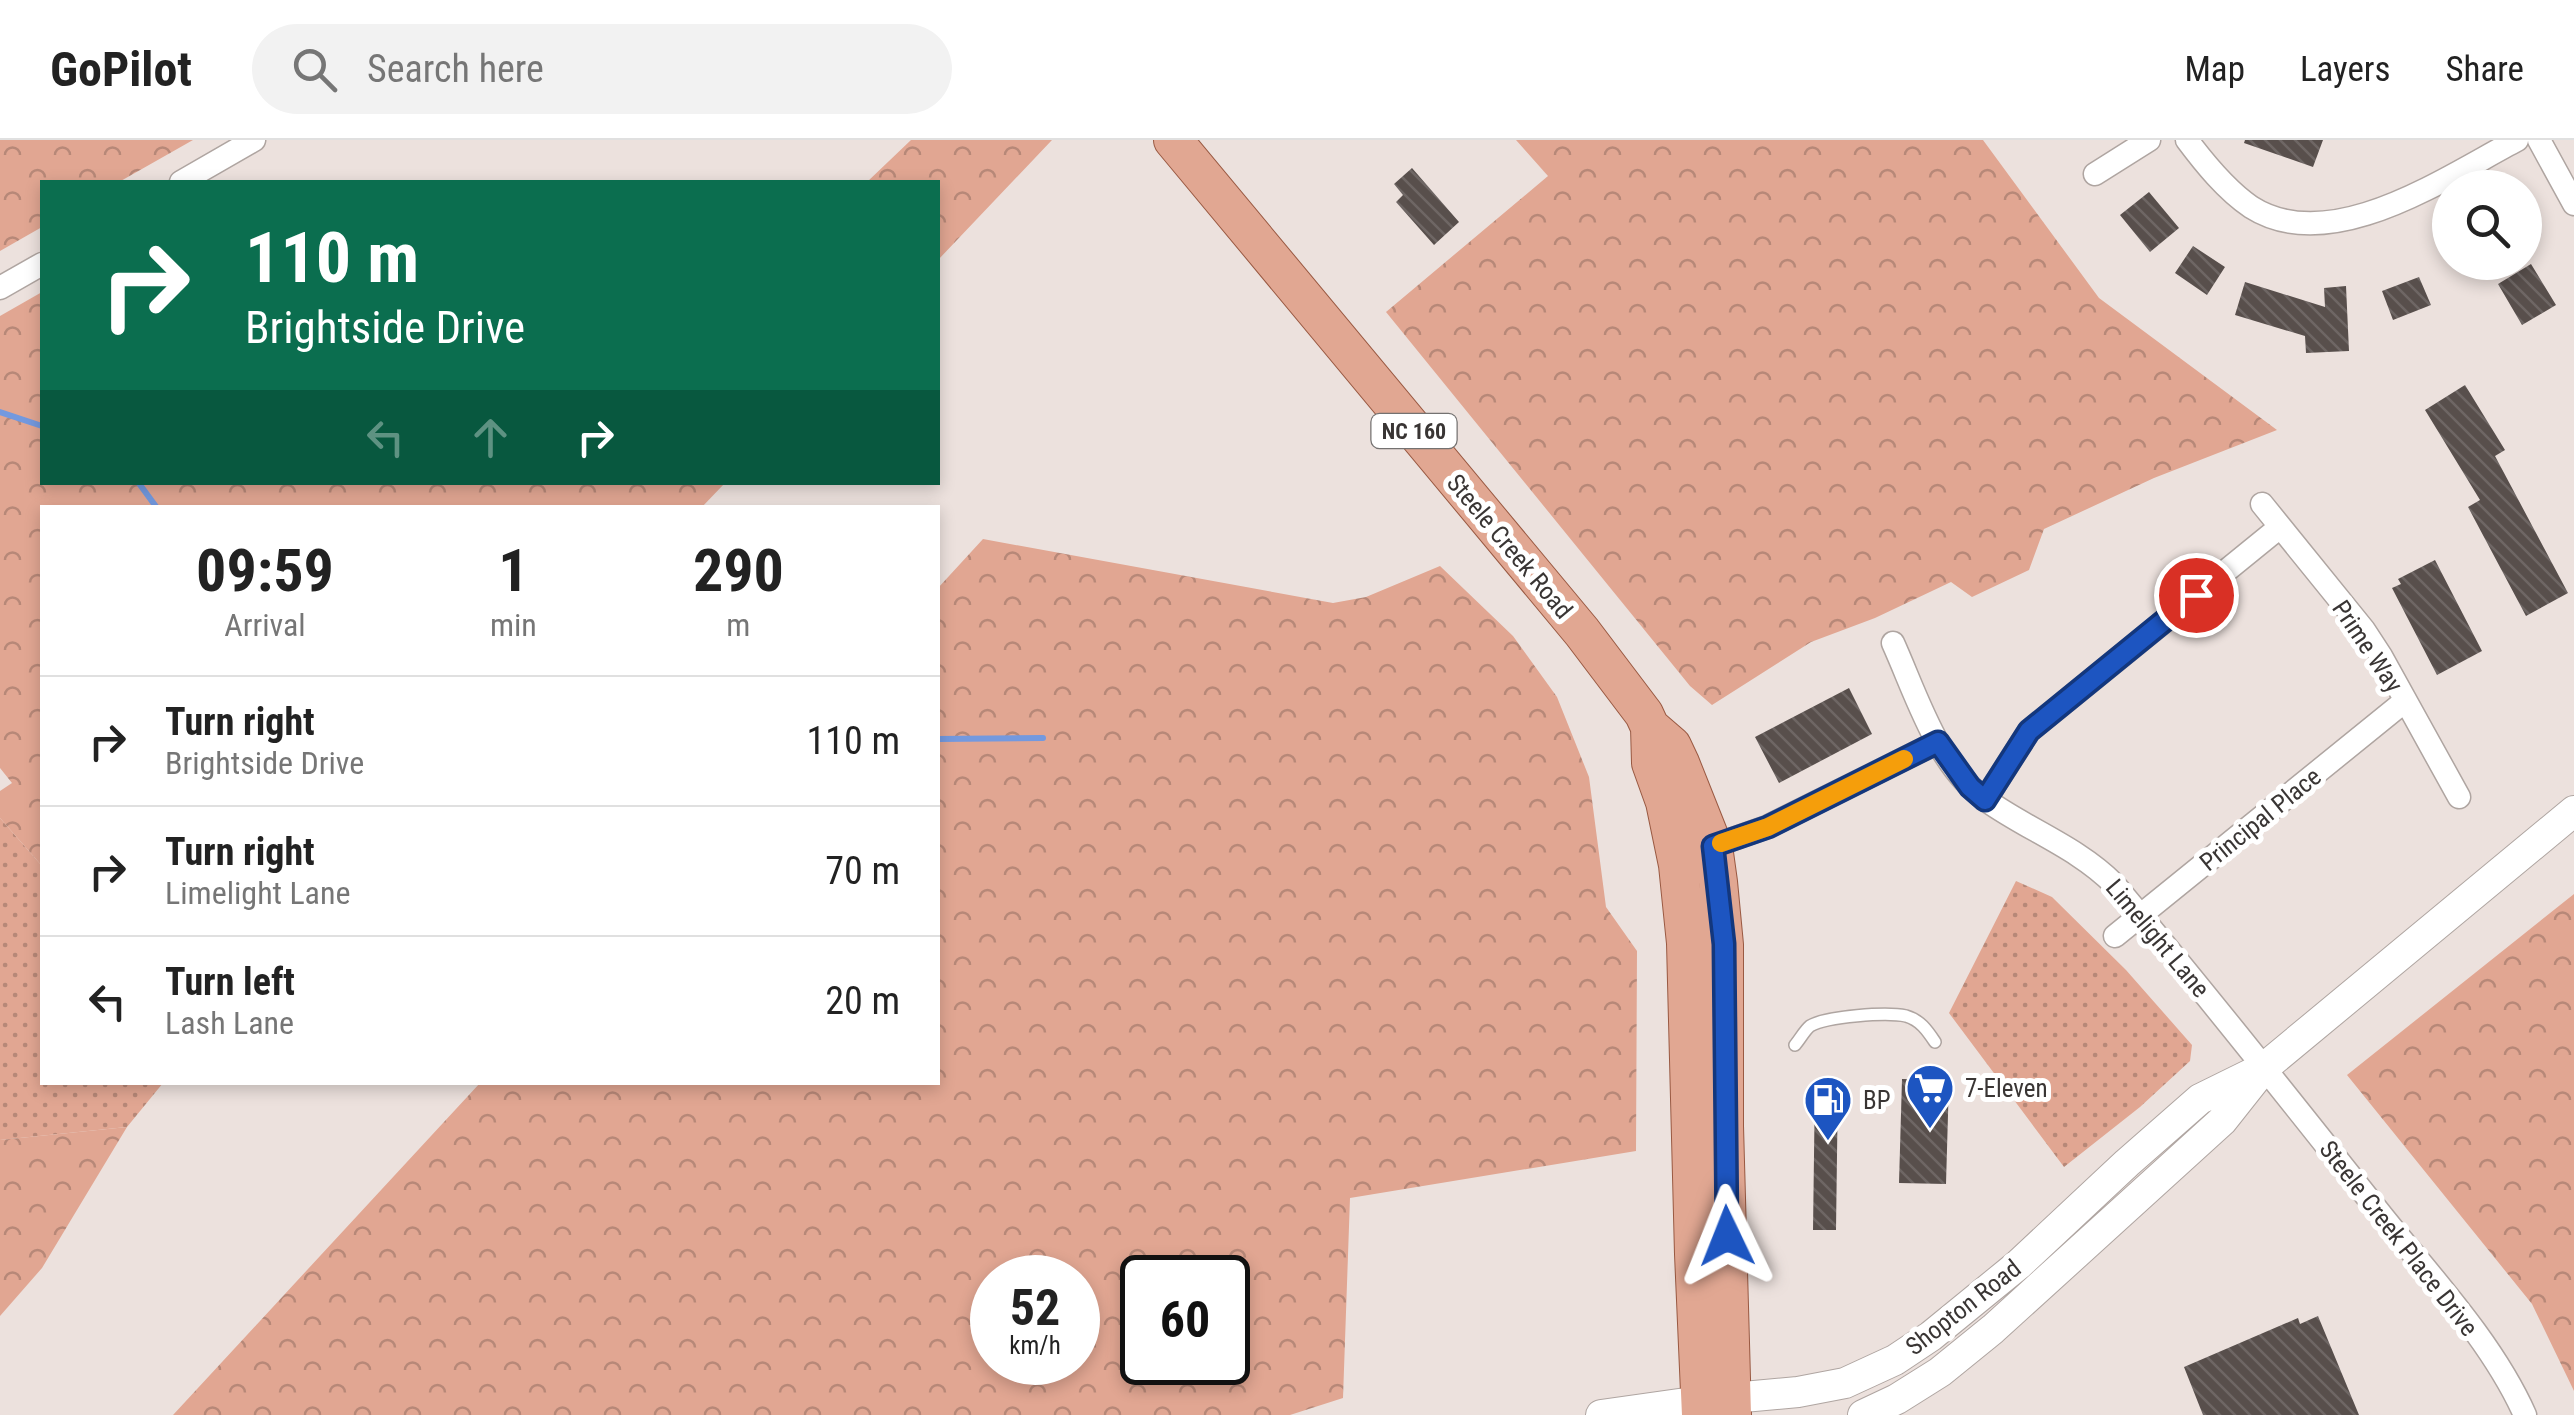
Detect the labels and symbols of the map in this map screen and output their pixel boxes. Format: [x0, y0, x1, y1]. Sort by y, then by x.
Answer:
road number: NC 160 [1372, 414, 1456, 448]
street label: Steele Creek Road [1441, 468, 1578, 624]
pin [2154, 553, 2239, 638]
street label: Prime Way [2326, 595, 2409, 698]
street label: Principal Place [2194, 762, 2327, 877]
street label: Limelight Lane [2100, 874, 2215, 1003]
supermarket icon: 7-Eleven [1904, 1062, 1956, 1130]
fuel station icon: BP [1802, 1074, 1854, 1142]
place label: 7-Eleven [1965, 1074, 2048, 1103]
place label: BP [1863, 1086, 1891, 1115]
street label: Steele Creek Place Drive [2313, 1135, 2484, 1342]
position arrow [1675, 1184, 1779, 1288]
street label: Shopton Road [1900, 1254, 2026, 1361]
speed limit sign: 60 [1120, 1255, 1250, 1385]

